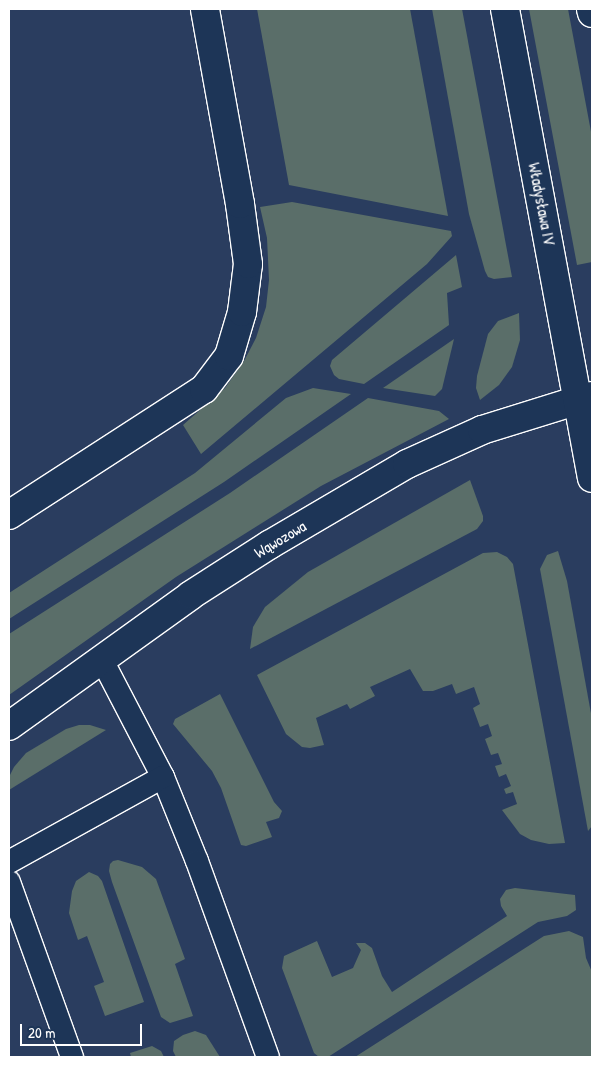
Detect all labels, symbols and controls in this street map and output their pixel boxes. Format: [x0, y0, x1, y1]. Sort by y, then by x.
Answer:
street label: Władysława IV [525, 161, 559, 247]
street label: Wąwozowa [251, 516, 309, 562]
scale bar [22, 1014, 145, 1046]
text: 20 m [28, 1022, 55, 1043]

